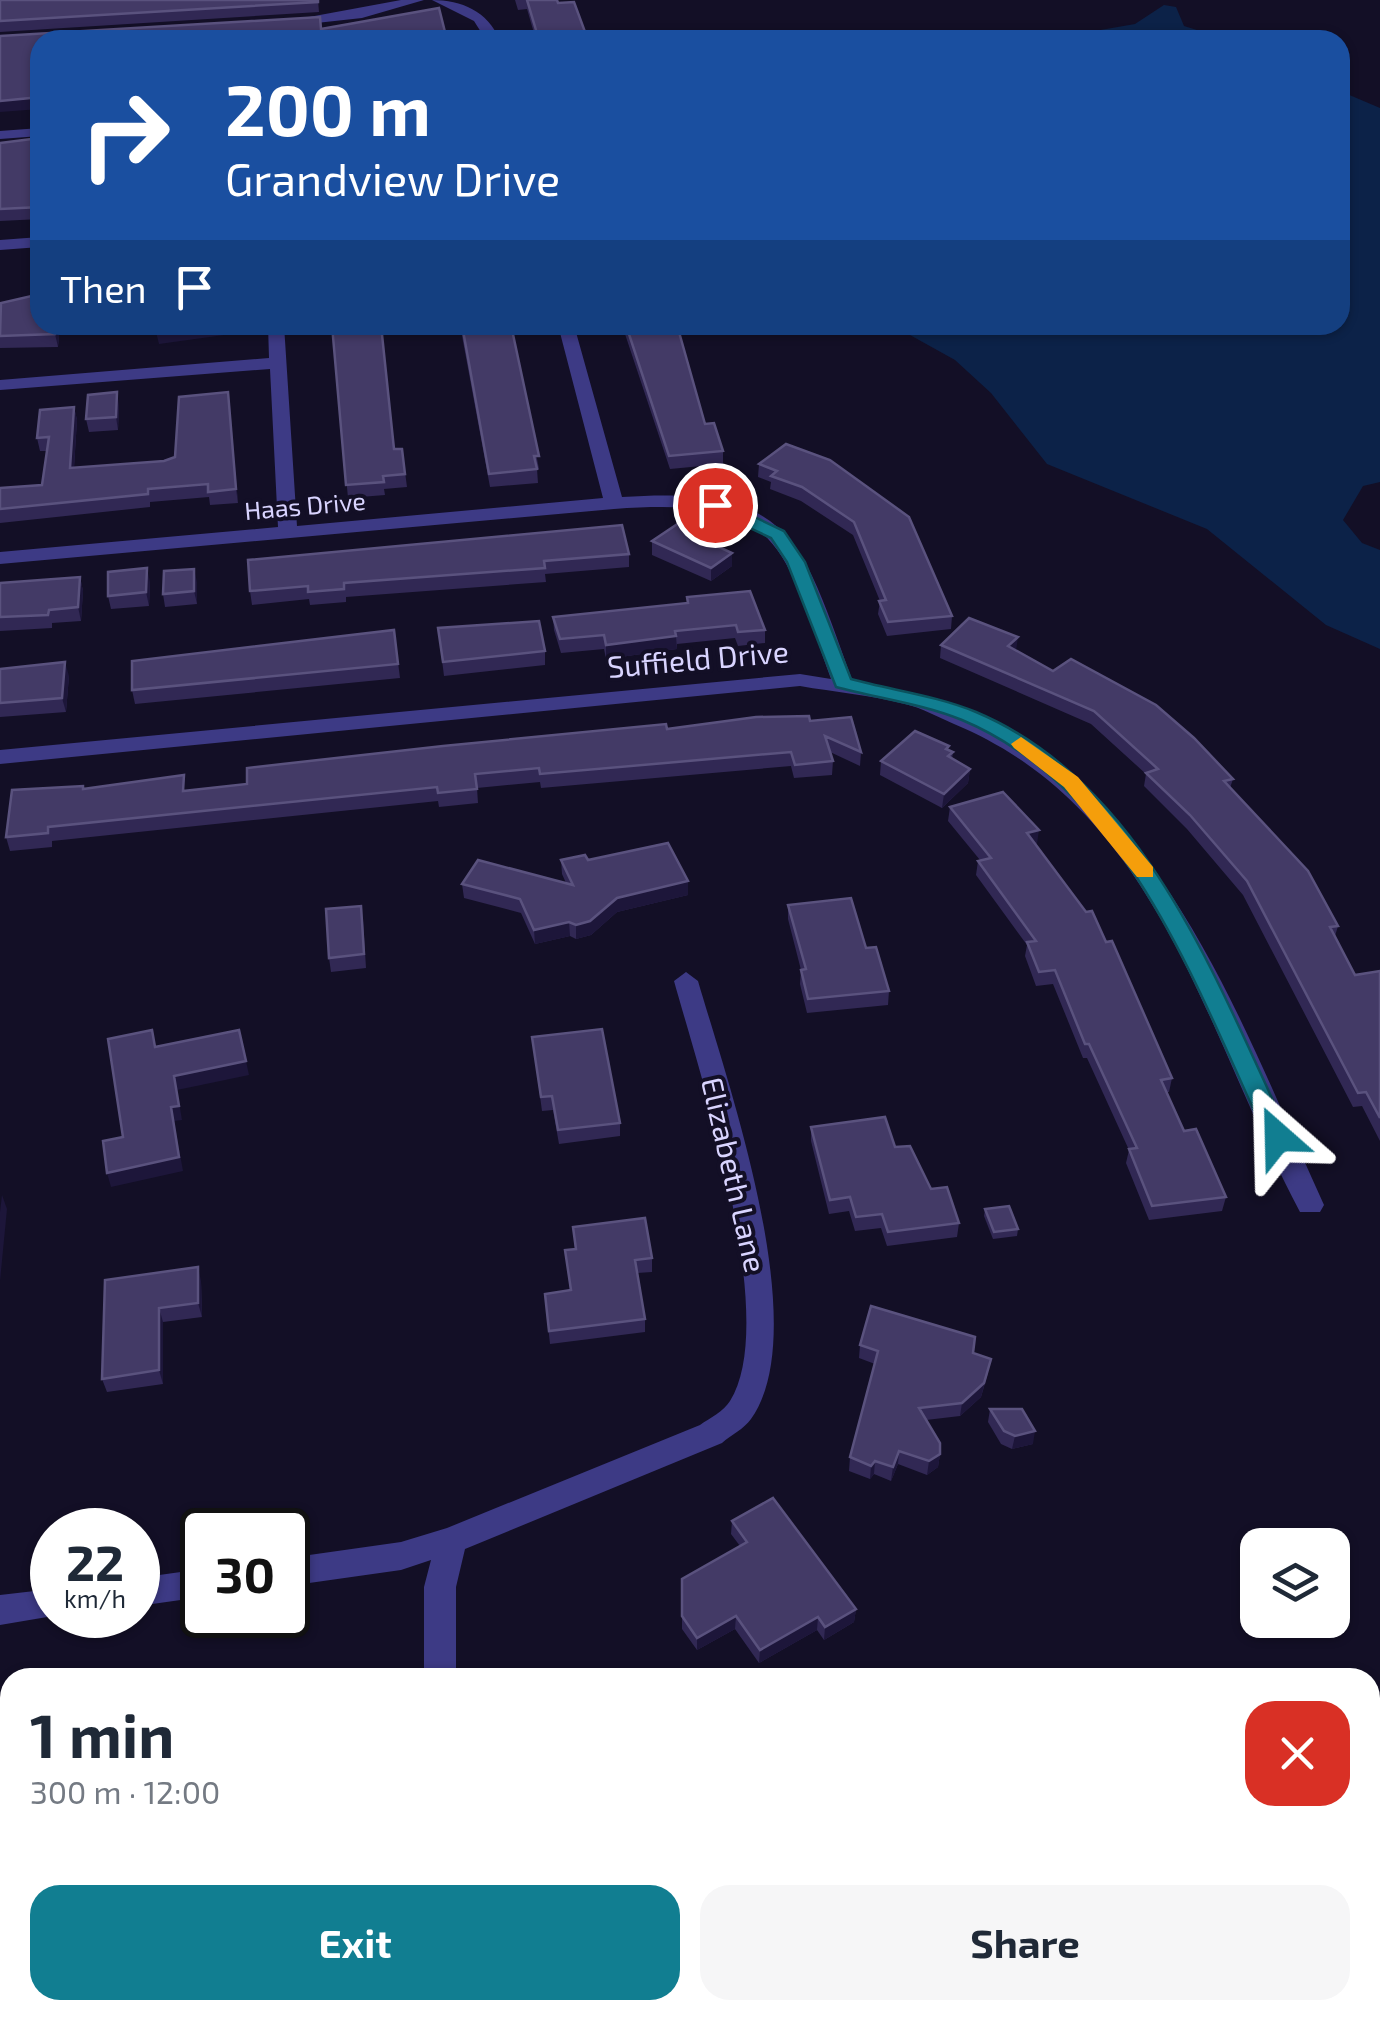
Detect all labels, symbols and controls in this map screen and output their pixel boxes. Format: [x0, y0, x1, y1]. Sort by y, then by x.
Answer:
text: 200 m [225, 66, 431, 150]
icon: right [60, 70, 190, 200]
text: Grandview Drive [225, 151, 560, 205]
icon: arrive [167, 260, 222, 315]
text: Then [60, 265, 147, 311]
pin [673, 463, 758, 548]
icon: arrive [688, 478, 743, 533]
street label: Haas Drive [243, 485, 367, 525]
street label: Suffield Drive [606, 632, 790, 684]
street label: Elizabeth Lane [695, 1073, 775, 1276]
position arrow [1226, 1085, 1330, 1189]
speed limit sign: 30 [180, 1508, 310, 1638]
map controls [1240, 1528, 1350, 1638]
button: layers [1240, 1528, 1350, 1638]
text: 22 [66, 1531, 124, 1591]
text: km/h [64, 1583, 126, 1613]
text: 1 min [30, 1698, 174, 1770]
button: close [1245, 1701, 1350, 1806]
text: 300 m · 12:00 [30, 1772, 220, 1810]
button: Exit [30, 1885, 680, 2000]
button: Share [700, 1885, 1350, 2000]

